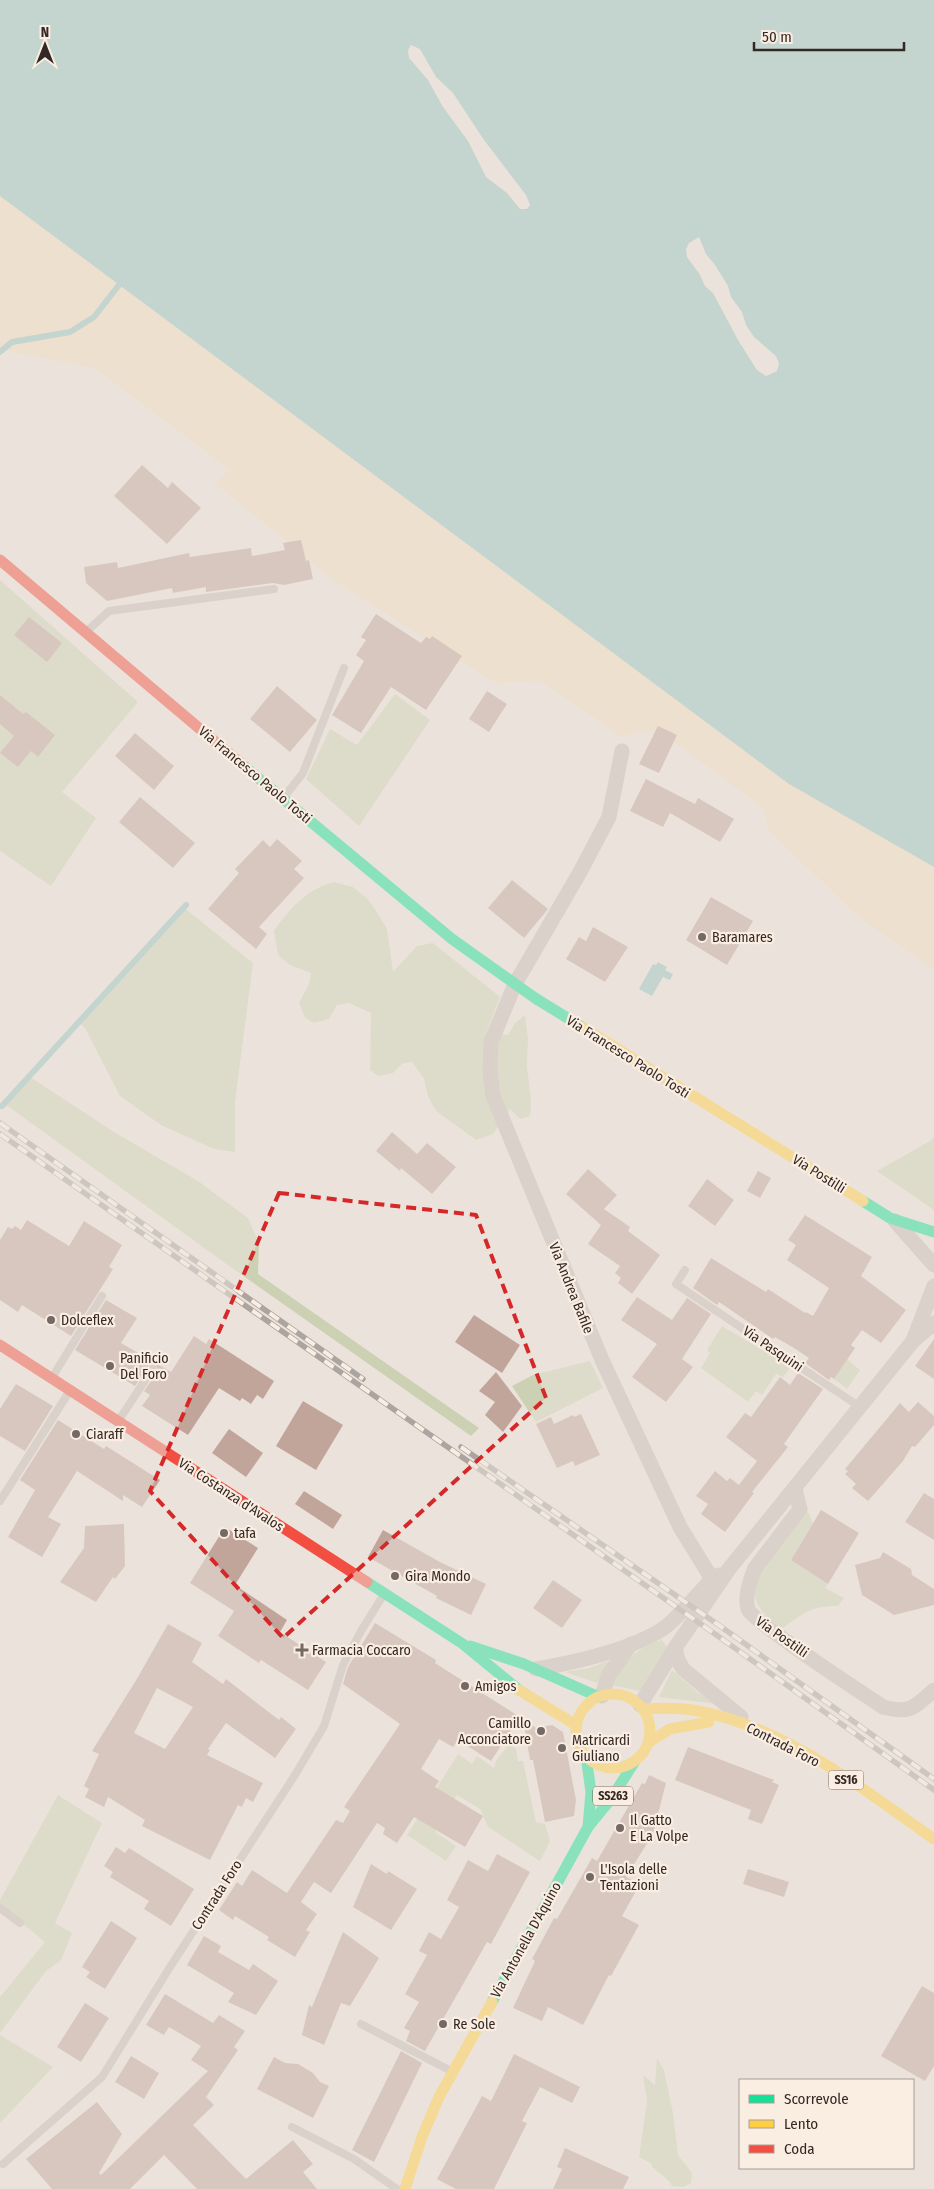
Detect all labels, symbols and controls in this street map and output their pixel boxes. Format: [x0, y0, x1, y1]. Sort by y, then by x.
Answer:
north arrow [20, 20, 70, 70]
scale bar [754, 20, 904, 52]
text: N [41, 24, 49, 41]
text: 50 m [762, 28, 792, 46]
street label: Via Francesco Paolo Tosti [195, 723, 315, 827]
place label: Baramares [712, 929, 773, 946]
marker: Baramares [696, 931, 708, 943]
street label: Via Francesco Paolo Tosti [563, 1012, 693, 1102]
street label: Via Postilli [789, 1151, 849, 1197]
street label: Via Andrea Bafile [545, 1240, 597, 1336]
place label: Dolceflex [61, 1312, 114, 1329]
marker: Dolceflex [45, 1314, 57, 1326]
street label: Via Pasquini [739, 1323, 807, 1375]
place label: Panificio Del Foro [120, 1350, 169, 1383]
marker: Panificio Del Foro [104, 1360, 116, 1372]
place label: Ciaraff [86, 1426, 125, 1443]
marker: Ciaraff [70, 1428, 82, 1440]
street label: Via Costanza d'Avalos [175, 1455, 287, 1535]
place label: tafa [234, 1525, 256, 1542]
marker: tafa [218, 1527, 230, 1539]
place label: Gira Mondo [405, 1568, 471, 1585]
marker: Gira Mondo [389, 1570, 401, 1582]
street label: Via Postilli [753, 1613, 811, 1661]
place label: Farmacia Coccaro [312, 1642, 411, 1659]
marker: Farmacia Coccaro [296, 1644, 308, 1656]
place label: Amigos [475, 1678, 516, 1695]
marker: Amigos [459, 1680, 471, 1692]
place label: Camillo Acconciatore [458, 1715, 531, 1748]
street label: Contrada Foro [744, 1719, 822, 1771]
marker: Camillo Acconciatore [535, 1725, 547, 1737]
place label: Matricardi Giuliano [572, 1732, 630, 1765]
marker: Matricardi Giuliano [556, 1742, 568, 1754]
road number: SS16 [828, 1770, 864, 1790]
road number: SS263 [593, 1786, 633, 1805]
place label: Il Gatto E La Volpe [630, 1812, 688, 1845]
marker: Il Gatto E La Volpe [614, 1822, 626, 1834]
street label: Contrada Foro [188, 1857, 246, 1933]
place label: L'Isola delle Tentazioni [600, 1861, 667, 1894]
marker: L'Isola delle Tentazioni [584, 1871, 596, 1883]
street label: Via Antonella D'Aquino [487, 1879, 565, 2001]
place label: Re Sole [453, 2016, 496, 2033]
marker: Re Sole [437, 2018, 449, 2030]
legend [739, 2079, 914, 2169]
text: Scorrevole [784, 2090, 849, 2108]
text: Lento [784, 2115, 818, 2133]
text: Coda [784, 2140, 815, 2158]

